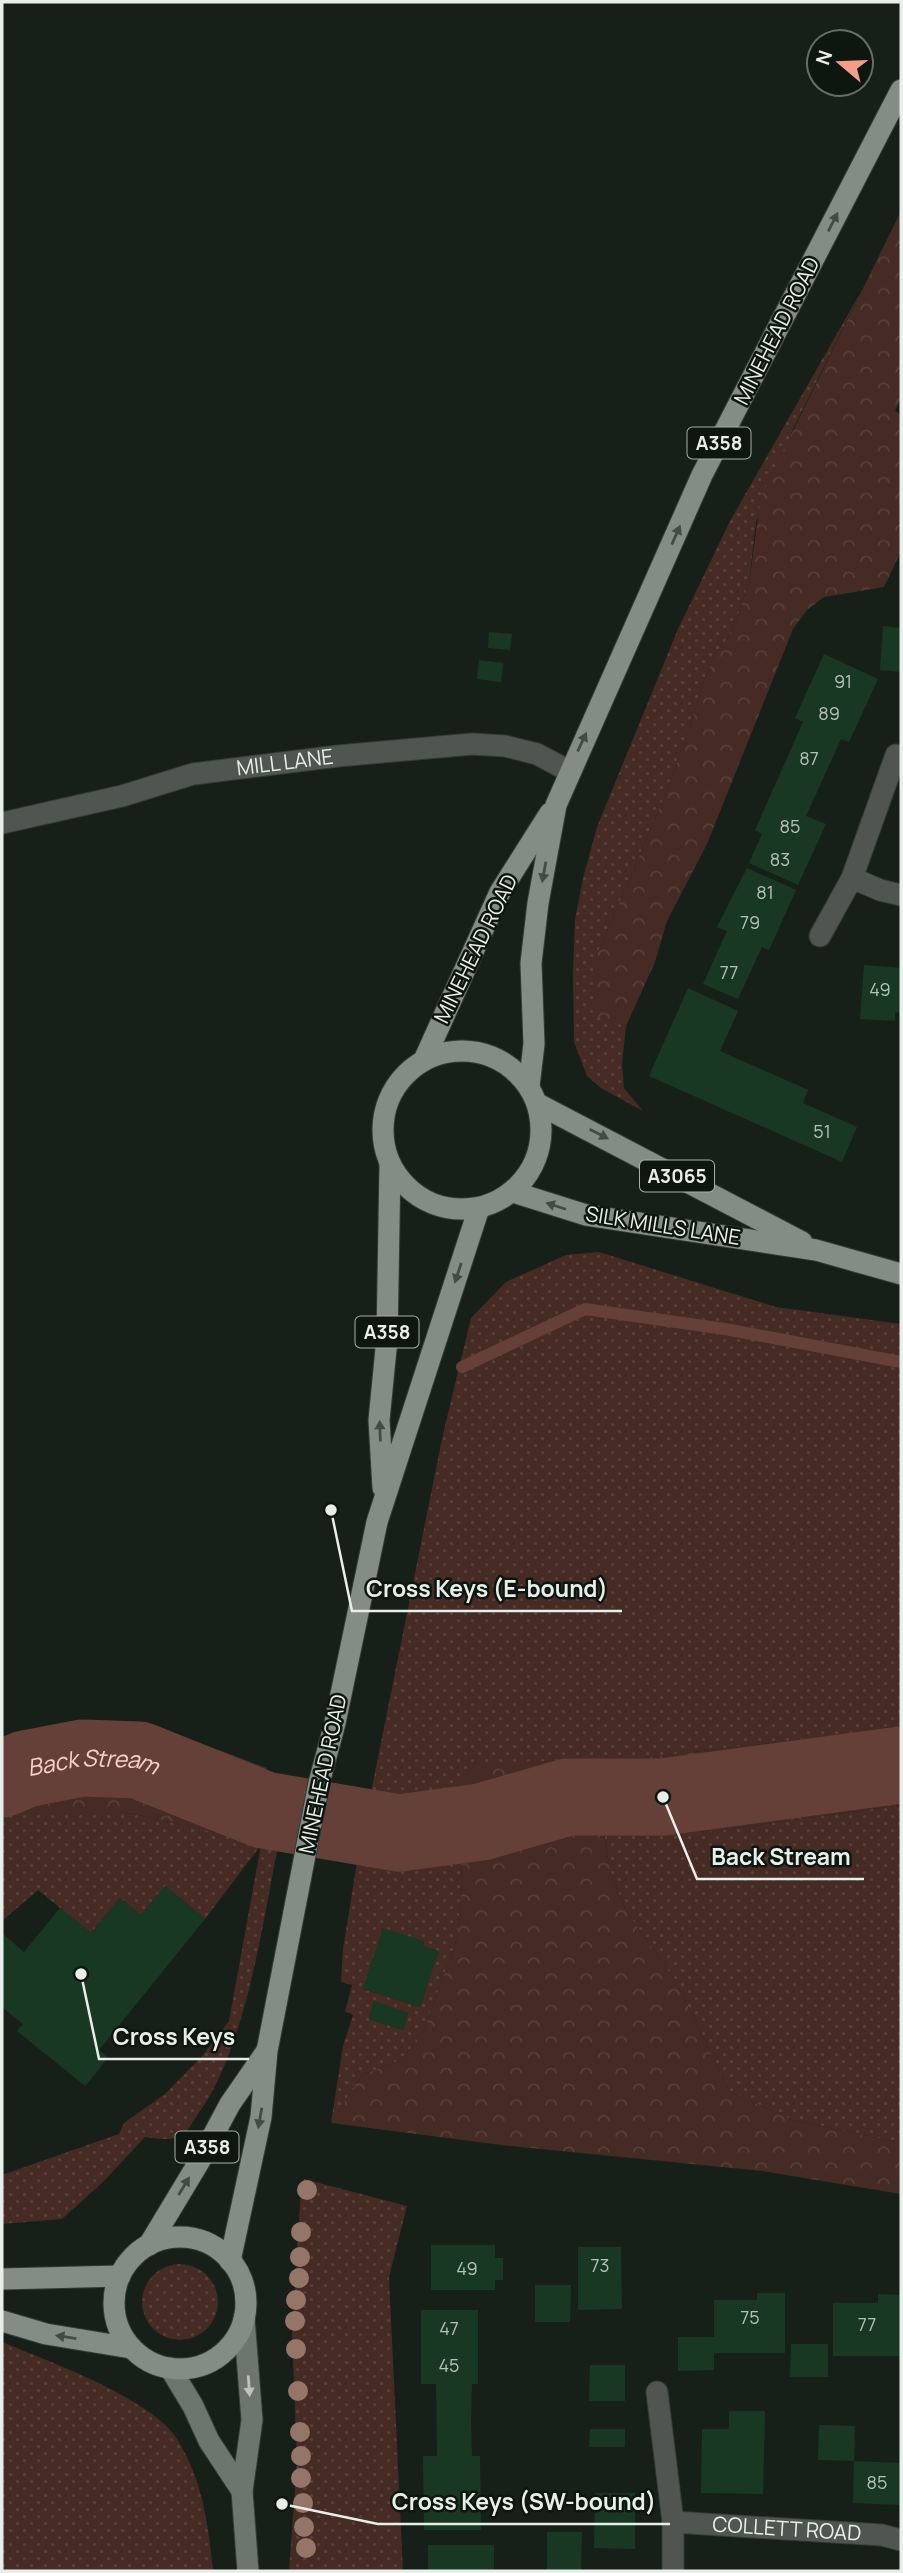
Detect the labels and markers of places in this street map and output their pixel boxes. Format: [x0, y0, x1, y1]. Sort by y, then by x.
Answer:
callout: Cross Keys (E-bound) [352, 1567, 622, 1611]
callout: Back Stream [697, 1835, 864, 1879]
callout: Cross Keys [99, 2015, 249, 2059]
callout: Cross Keys (SW-bound) [378, 2480, 670, 2524]

